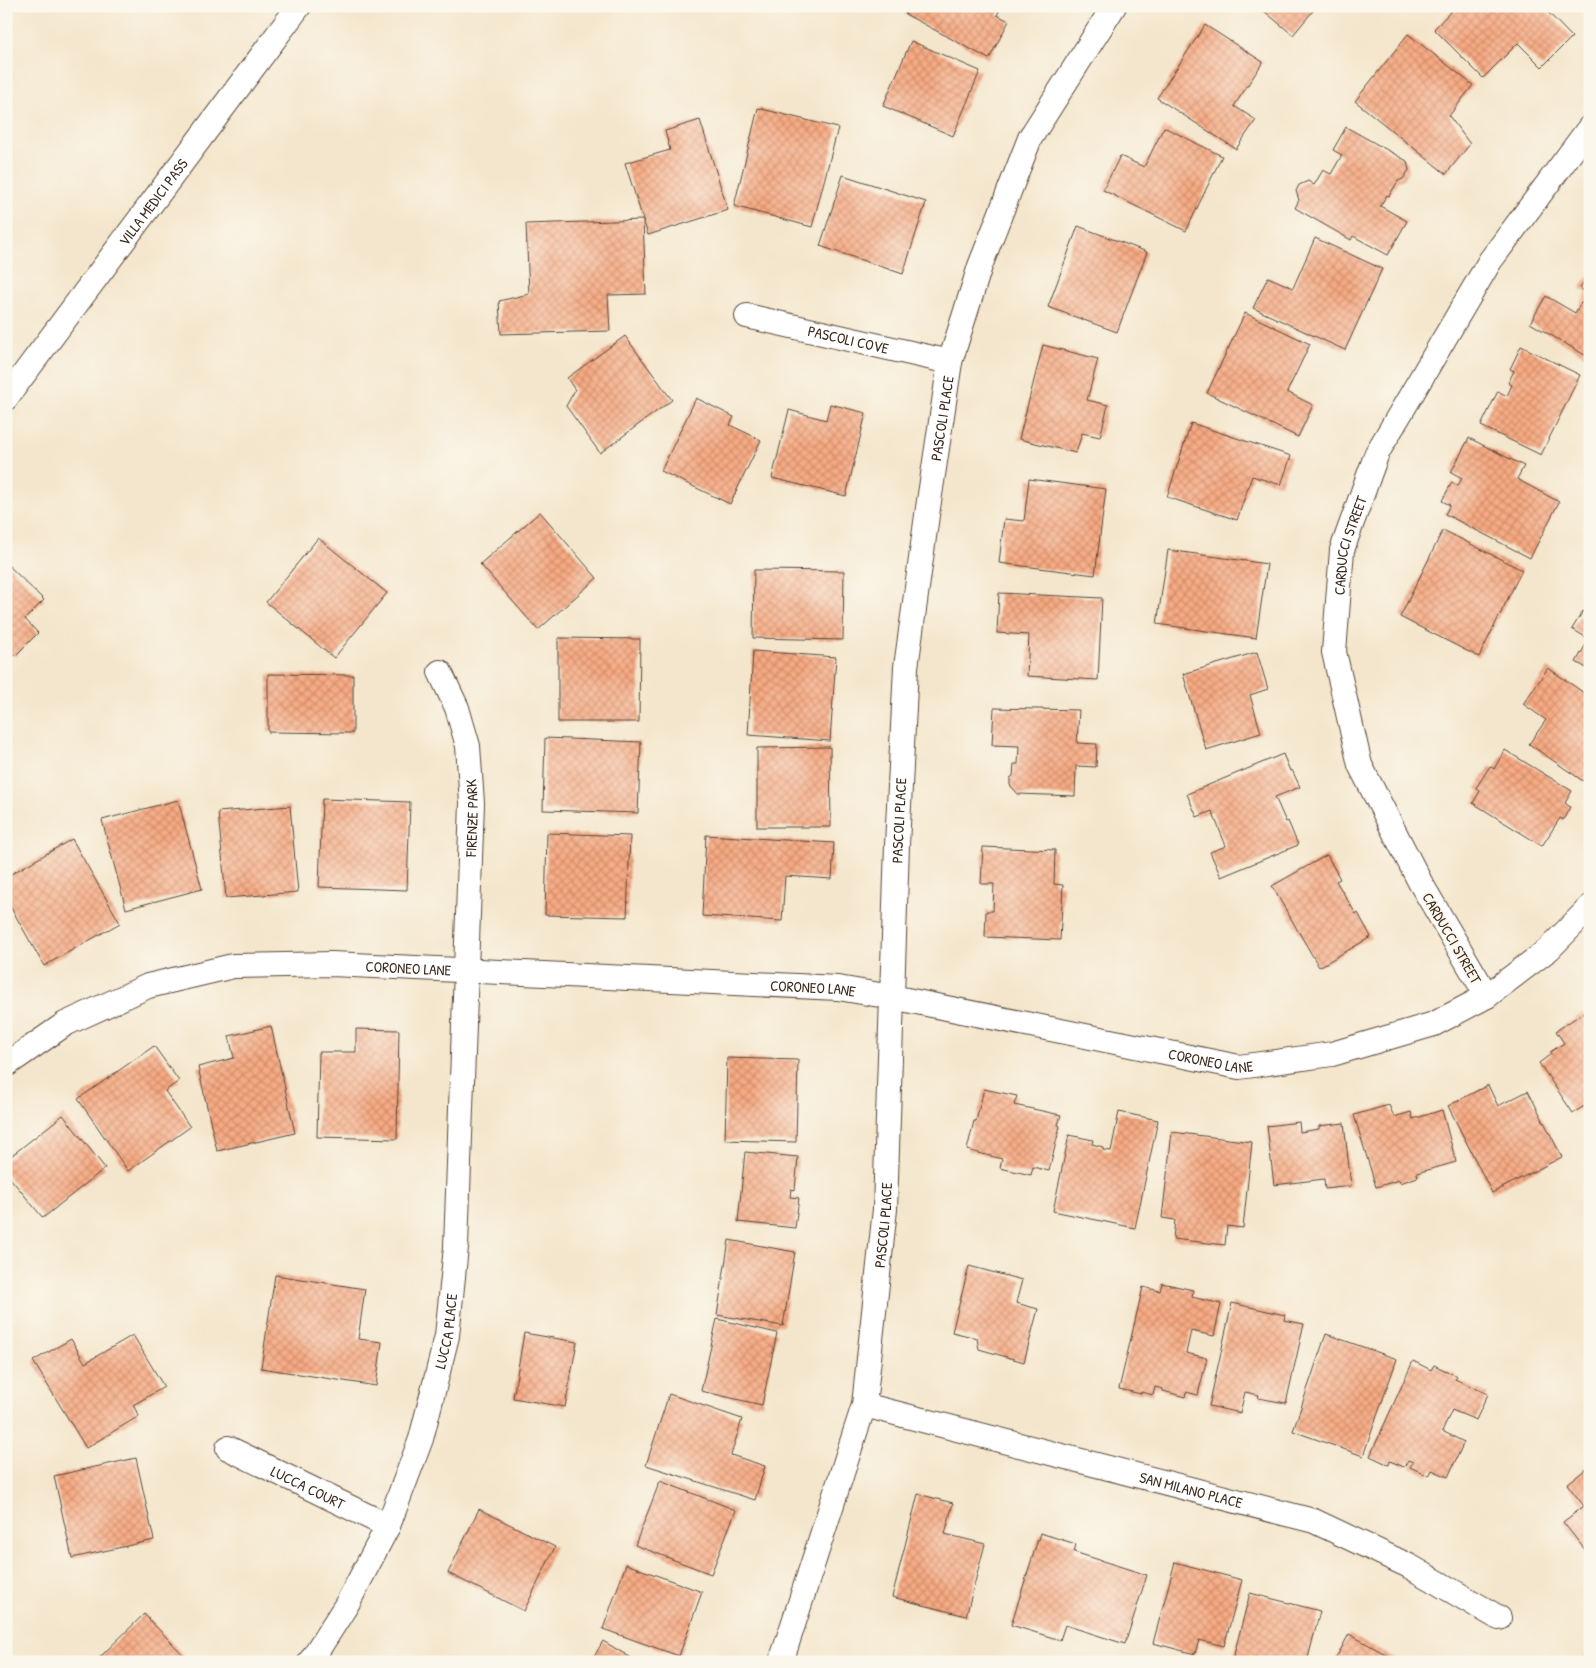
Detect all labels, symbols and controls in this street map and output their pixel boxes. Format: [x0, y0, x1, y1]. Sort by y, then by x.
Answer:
street label: VILLA MEDICI PASS [113, 154, 192, 250]
street label: PASCOLI COVE [806, 320, 891, 358]
street label: PASCOLI PLACE [925, 374, 958, 462]
street label: CARDUCCI STREET [1328, 492, 1372, 596]
street label: PASCOLI PLACE [886, 777, 911, 864]
street label: FIRENZE PARK [460, 778, 483, 858]
street label: CARDUCCI STREET [1417, 889, 1487, 988]
street label: CORONEO LANE [365, 955, 452, 980]
street label: CORONEO LANE [770, 974, 858, 1001]
street label: CORONEO LANE [1167, 1043, 1255, 1077]
street label: PASCOLI PLACE [868, 1182, 896, 1269]
street label: LUCCA PLACE [429, 1292, 462, 1371]
street label: LUCCA COURT [268, 1460, 349, 1514]
street label: SAN MILANO PLACE [1137, 1466, 1246, 1513]

